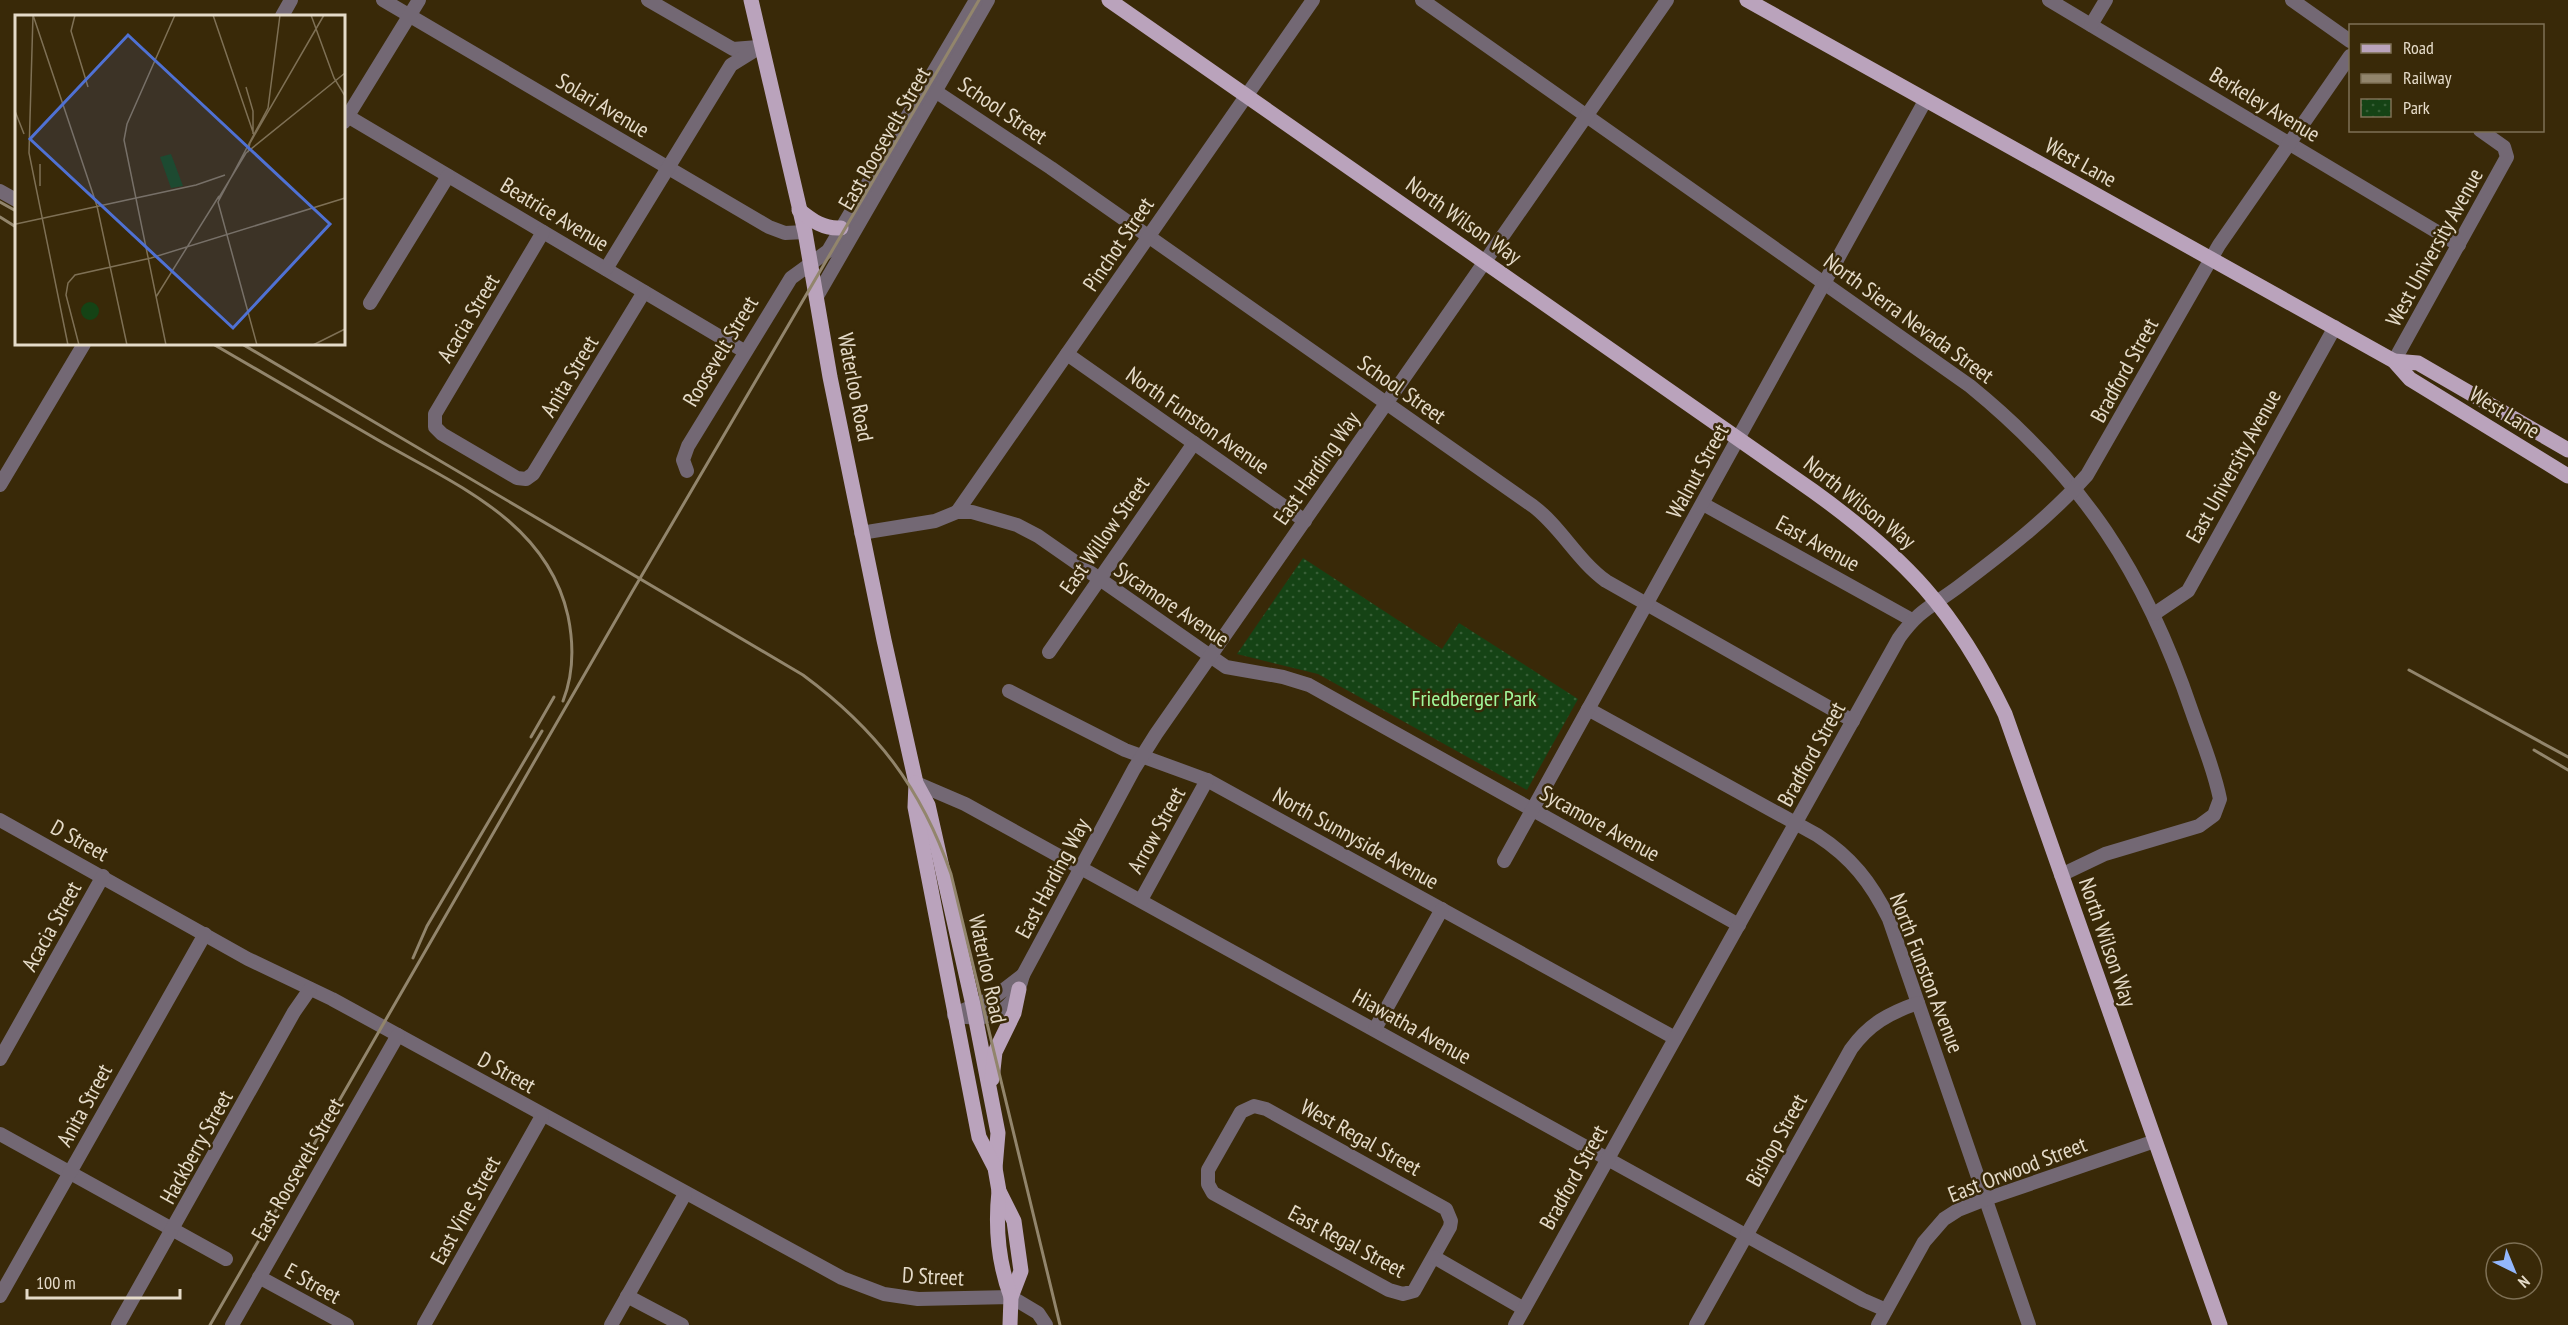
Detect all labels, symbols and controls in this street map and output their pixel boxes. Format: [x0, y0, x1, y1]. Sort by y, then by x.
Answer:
inset map [15, 15, 345, 345]
legend [2349, 24, 2544, 132]
text: Road [2403, 36, 2434, 59]
street label: Berkeley Avenue [2205, 60, 2325, 148]
street label: East Roosevelt Street [832, 62, 936, 214]
street label: Solari Avenue [551, 66, 655, 144]
text: Railway [2403, 66, 2452, 89]
street label: School Street [953, 70, 1053, 150]
text: Park [2403, 96, 2430, 119]
street label: West Lane [2040, 131, 2122, 193]
street label: West University Avenue [2379, 163, 2489, 331]
street label: North Wilson Way [1401, 170, 1528, 270]
street label: Beatrice Avenue [496, 171, 614, 257]
street label: Pinchot Street [1076, 192, 1160, 296]
street label: North Sierra Nevada Street [1818, 247, 2000, 389]
street label: Acacia Street [431, 269, 505, 367]
street label: Roosevelt Street [676, 291, 764, 411]
street label: Bradford Street [2084, 313, 2164, 427]
street label: Anita Street [534, 330, 604, 422]
street label: Waterloo Road [832, 330, 880, 444]
street label: School Street [1352, 348, 1452, 430]
street label: North Funston Avenue [1121, 360, 1275, 480]
street label: West Lane [2465, 380, 2545, 444]
street label: East University Avenue [2179, 384, 2287, 548]
street label: East Harding Way [1267, 405, 1366, 530]
street label: Walnut Street [1660, 419, 1734, 523]
street label: North Wilson Way [1798, 450, 1922, 555]
street label: East Willow Street [1053, 470, 1155, 600]
street label: East Avenue [1771, 509, 1865, 577]
street label: Sycamore Avenue [1109, 555, 1235, 653]
park label: Friedberger Park [1411, 684, 1537, 712]
street label: Bradford Street [1771, 697, 1851, 811]
street label: Sycamore Avenue [1535, 779, 1665, 867]
street label: North Sunnyside Avenue [1268, 781, 1444, 895]
street label: Arrow Street [1121, 782, 1191, 878]
street label: D Street [46, 813, 114, 867]
street label: East Harding Way [1009, 813, 1096, 943]
street label: North Wilson Way [2073, 874, 2143, 1011]
street label: Acacia Street [15, 876, 87, 976]
street label: North Funston Avenue [1884, 889, 1970, 1057]
street label: Waterloo Road [963, 912, 1013, 1026]
street label: Hiawatha Avenue [1348, 982, 1476, 1070]
street label: D Street [473, 1045, 541, 1099]
street label: Anita Street [50, 1059, 118, 1151]
street label: Hackberry Street [153, 1085, 239, 1209]
street label: Bishop Street [1739, 1089, 1813, 1191]
street label: West Regal Street [1296, 1092, 1426, 1182]
street label: East Roosevelt Street [245, 1093, 349, 1245]
street label: Bradford Street [1533, 1120, 1613, 1234]
street label: East Orwood Street [1944, 1130, 2090, 1208]
street label: East Vine Street [424, 1151, 506, 1269]
street label: East Regal Street [1284, 1198, 1410, 1284]
north arrow [2484, 1241, 2544, 1301]
street label: E Street [280, 1256, 346, 1310]
street label: D Street [901, 1260, 965, 1292]
scale bar [27, 1262, 180, 1300]
text: 100 m [36, 1271, 76, 1294]
text: N [2514, 1272, 2534, 1292]

